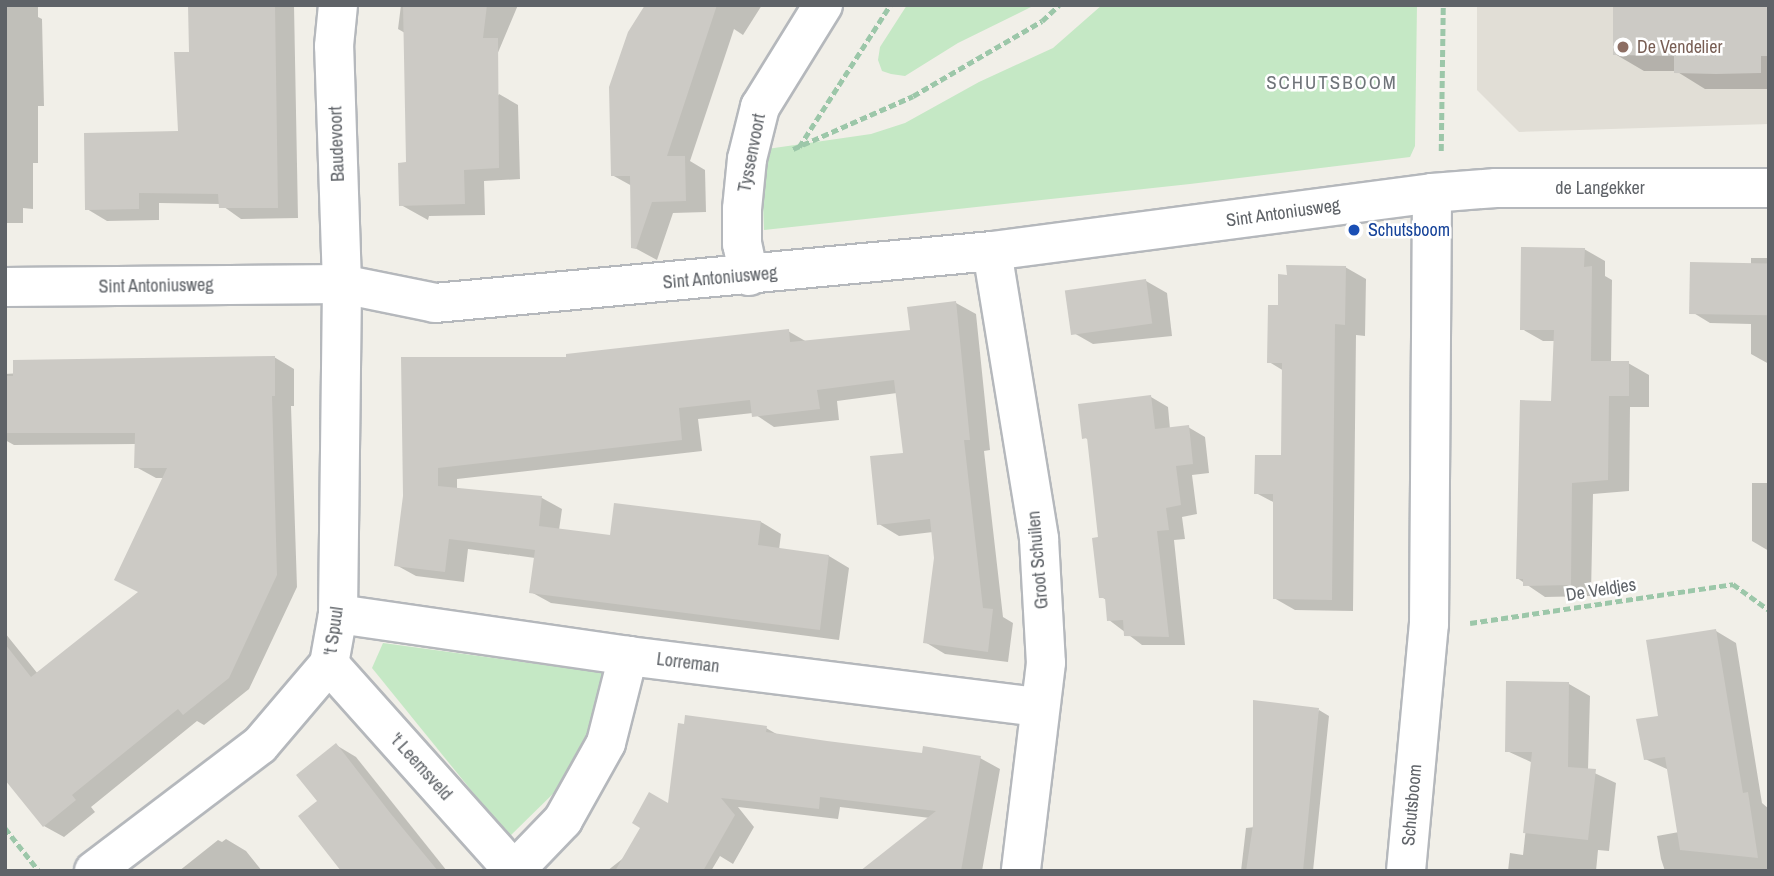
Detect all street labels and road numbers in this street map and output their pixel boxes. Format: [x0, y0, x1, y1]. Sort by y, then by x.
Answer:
street label: Baudevoort [325, 106, 349, 182]
street label: Tyssenvoort [734, 112, 770, 194]
street label: de Langekker [1555, 177, 1645, 199]
street label: Sint Antoniusweg [1224, 194, 1342, 232]
street label: Sint Antoniusweg [661, 262, 779, 294]
street label: Sint Antoniusweg [98, 274, 214, 298]
street label: Groot Schuilen [1023, 510, 1053, 610]
street label: De Veldjes [1564, 574, 1638, 606]
street label: 't Spuul [320, 605, 348, 657]
street label: Lorreman [655, 648, 721, 678]
street label: 't Leemsveld [385, 729, 457, 805]
street label: Schutsboom [1398, 763, 1426, 847]

